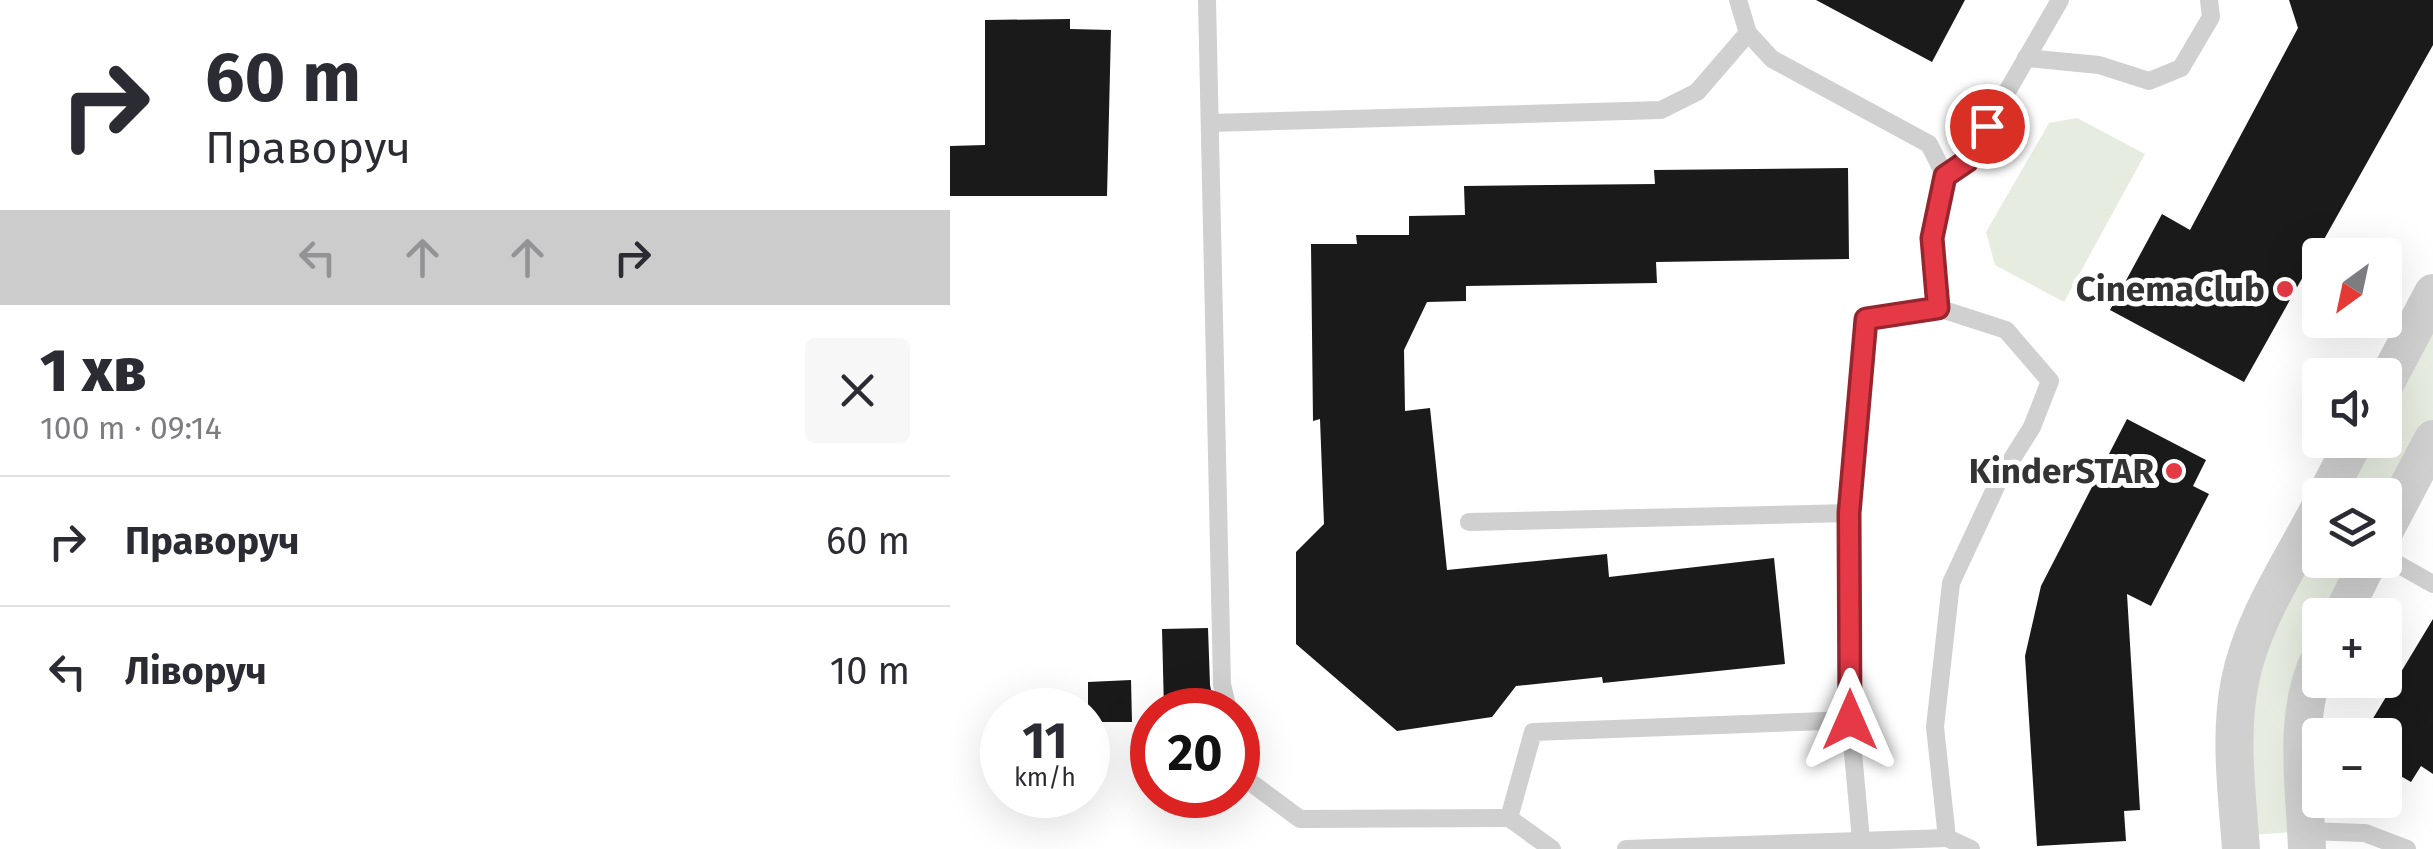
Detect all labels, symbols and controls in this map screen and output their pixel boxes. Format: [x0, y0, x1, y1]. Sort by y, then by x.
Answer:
text: 60 m [205, 36, 361, 120]
icon: right [40, 40, 170, 170]
pin [1945, 84, 2030, 169]
icon: arrive [1960, 99, 2015, 154]
text: Праворуч [205, 121, 411, 175]
icon: left [290, 230, 345, 285]
icon: ahead [395, 230, 450, 285]
icon: ahead [500, 230, 555, 285]
icon: right [605, 230, 660, 285]
north arrow [2302, 238, 2402, 338]
map controls [2302, 238, 2402, 818]
place label: CinemaClub [2076, 268, 2265, 310]
marker: CinemaClub [2274, 278, 2296, 300]
text: 1 хв [40, 335, 147, 407]
button: close [805, 338, 910, 443]
button: sound [2302, 358, 2402, 458]
text: 100 m · 09:14 [40, 409, 222, 447]
place label: KinderSTAR [1969, 450, 2154, 492]
marker: KinderSTAR [2163, 460, 2185, 482]
button: layers [2302, 478, 2402, 578]
icon: right [40, 514, 95, 569]
text: Праворуч [125, 518, 299, 564]
text: 60 m [826, 518, 910, 564]
button: + [2302, 598, 2402, 698]
icon: left [40, 644, 95, 699]
text: Ліворуч [125, 648, 267, 694]
text: 10 m [830, 648, 910, 694]
position arrow [1798, 668, 1902, 772]
speed limit sign: 20 [1130, 688, 1260, 818]
text: 11 [1022, 711, 1068, 771]
button: − [2302, 718, 2402, 818]
text: km/h [1014, 763, 1076, 793]

